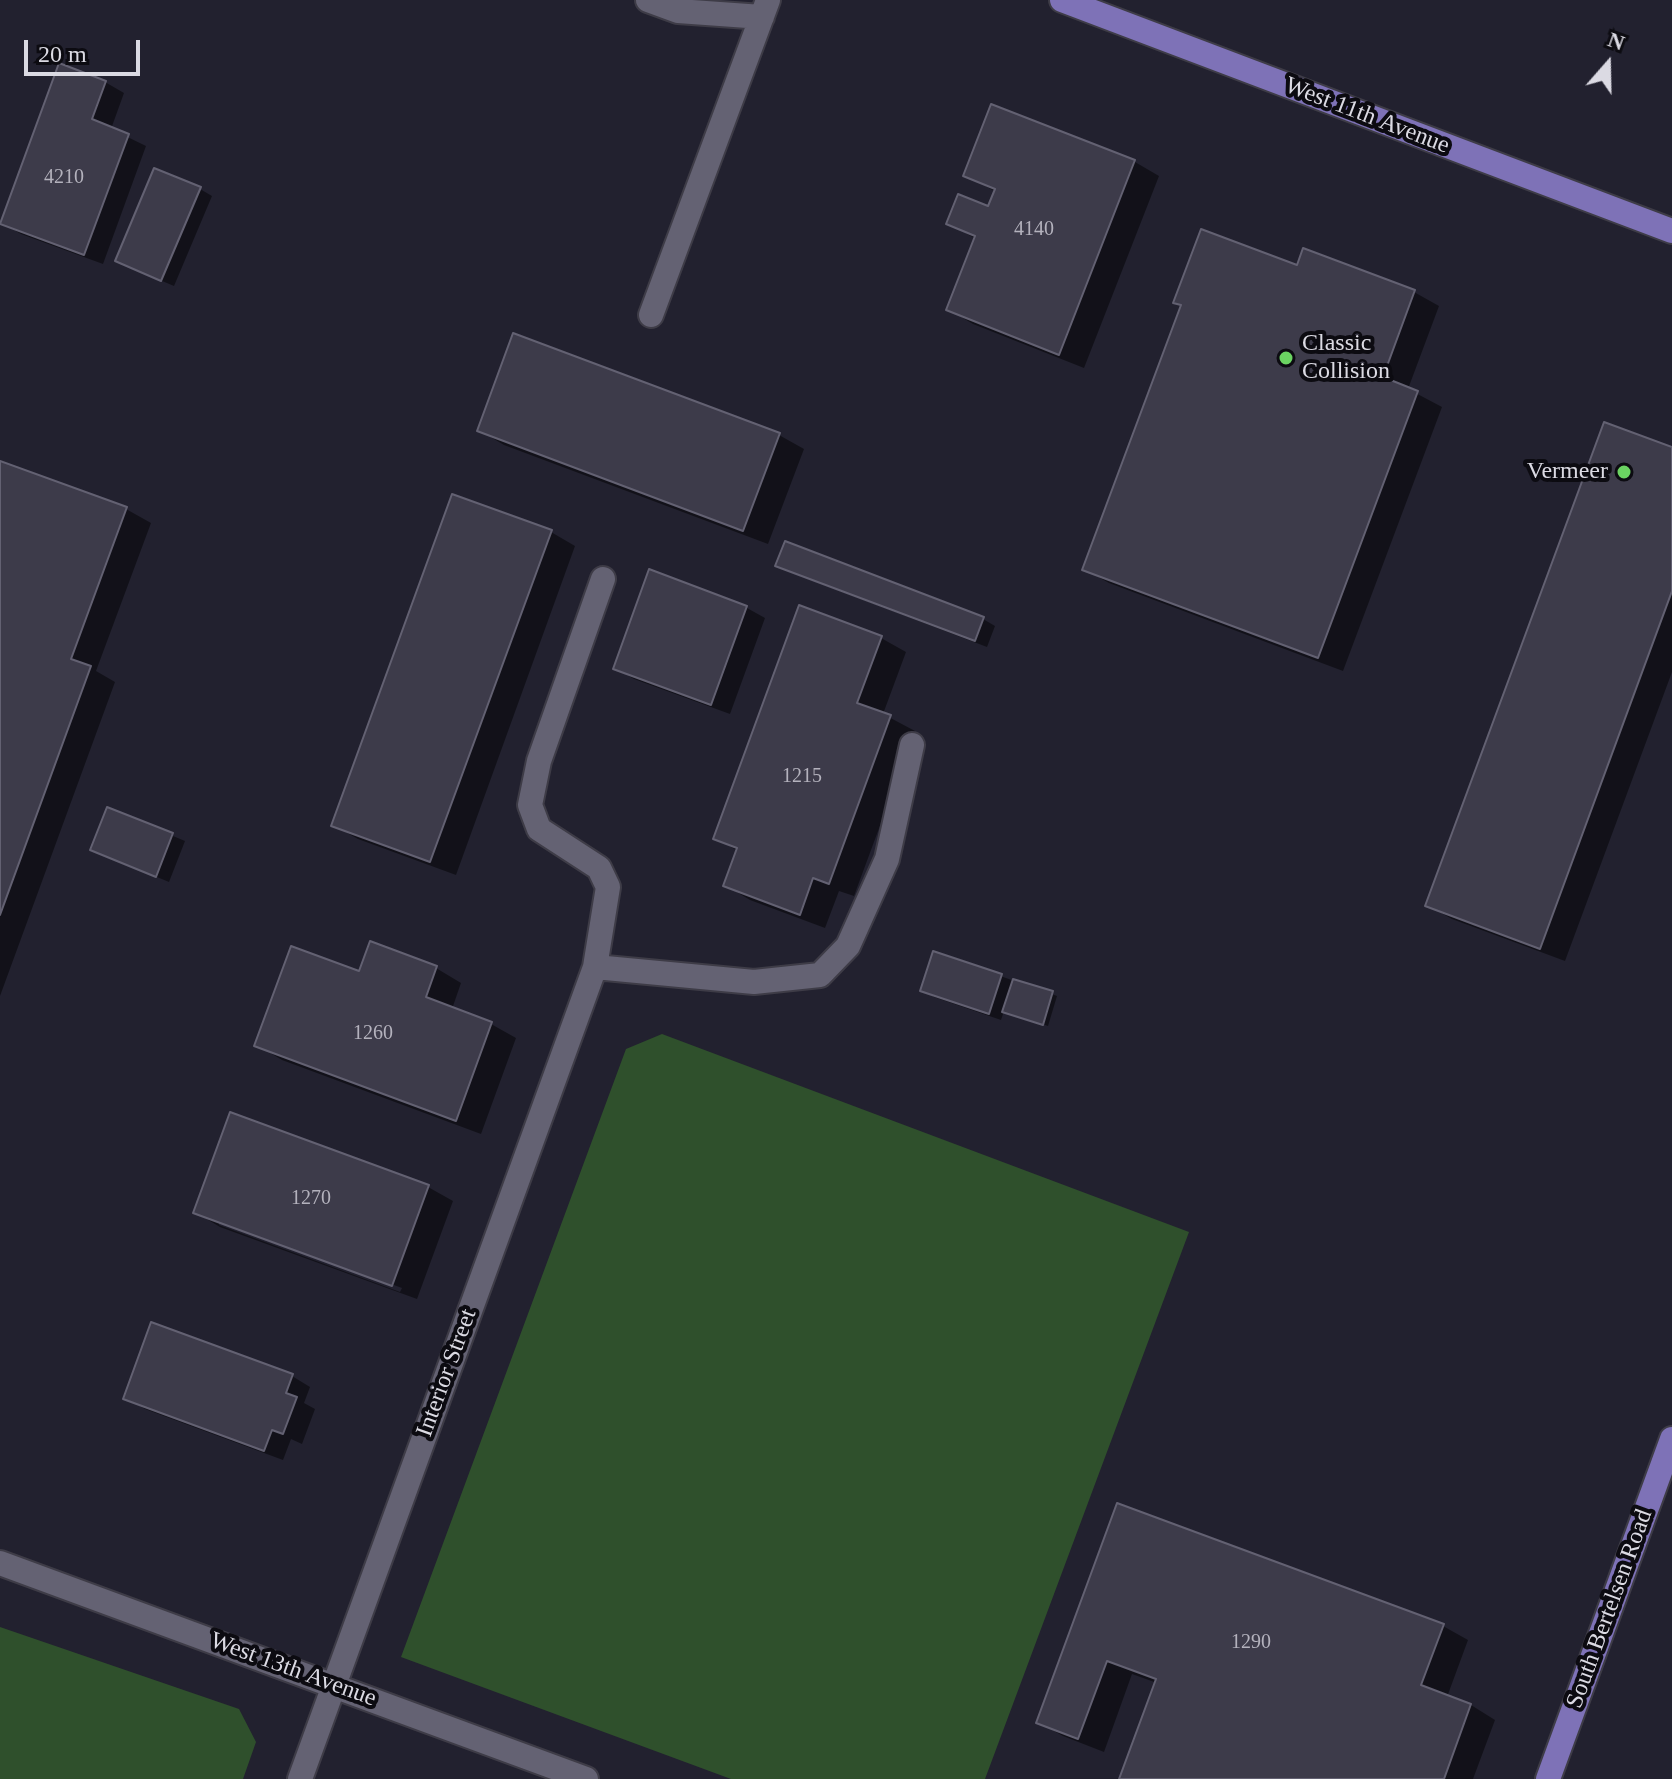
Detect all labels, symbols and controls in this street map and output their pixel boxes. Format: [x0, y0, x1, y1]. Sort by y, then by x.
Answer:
scale bar [28, 24, 144, 74]
north arrow [1568, 24, 1648, 104]
text: N [1605, 27, 1628, 55]
text: 20 m [38, 41, 87, 67]
street label: West 11th Avenue [1281, 71, 1453, 161]
house number: 4210 [44, 166, 84, 190]
house number: 4140 [1014, 218, 1054, 242]
place label: Classic Collision [1302, 330, 1390, 386]
marker: Classic Collision [1277, 349, 1295, 367]
place label: Vermeer [1527, 458, 1608, 486]
marker: Vermeer [1615, 463, 1633, 481]
house number: 1215 [782, 765, 822, 789]
house number: 1260 [353, 1022, 393, 1046]
house number: 1270 [291, 1187, 331, 1211]
street label: Interior Street [411, 1305, 483, 1441]
street label: South Bertelsen Road [1561, 1506, 1659, 1712]
street label: West 13th Avenue [206, 1627, 380, 1713]
house number: 1290 [1231, 1631, 1271, 1655]

